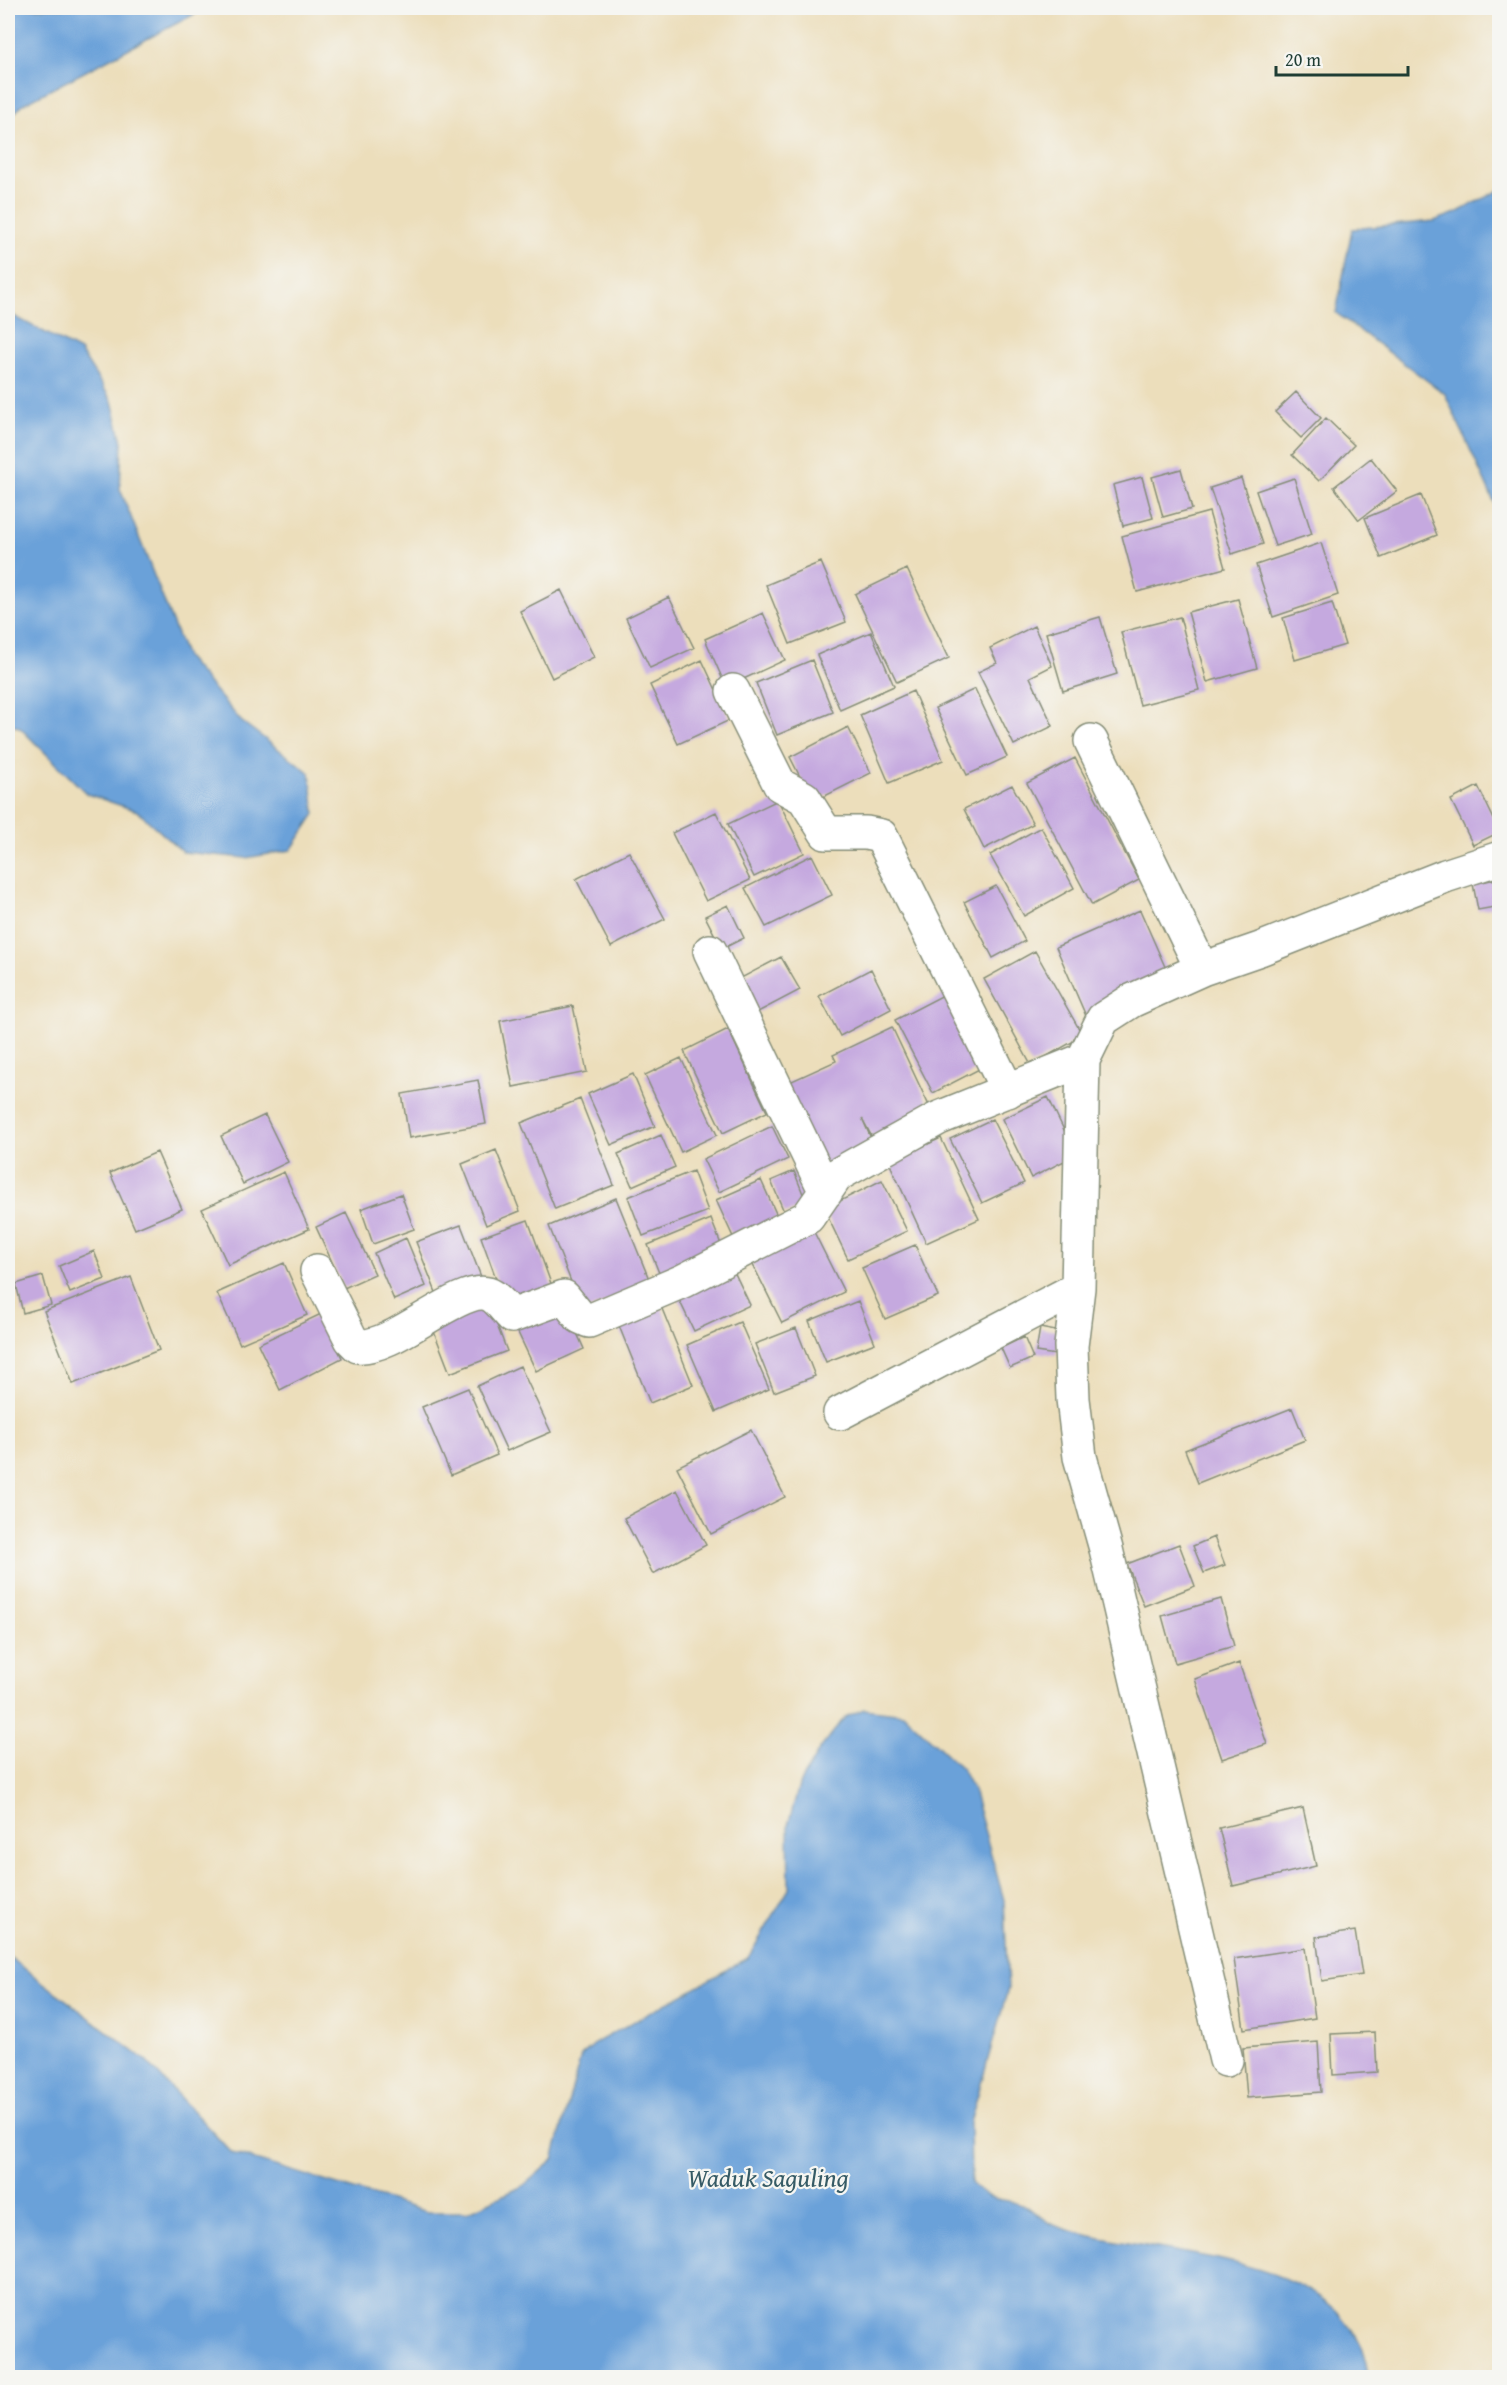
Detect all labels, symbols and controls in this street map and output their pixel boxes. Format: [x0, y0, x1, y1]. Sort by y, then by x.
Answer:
scale bar [1276, 39, 1408, 77]
text: 20 m [1285, 46, 1321, 73]
water label: Waduk Saguling [687, 2158, 849, 2197]

